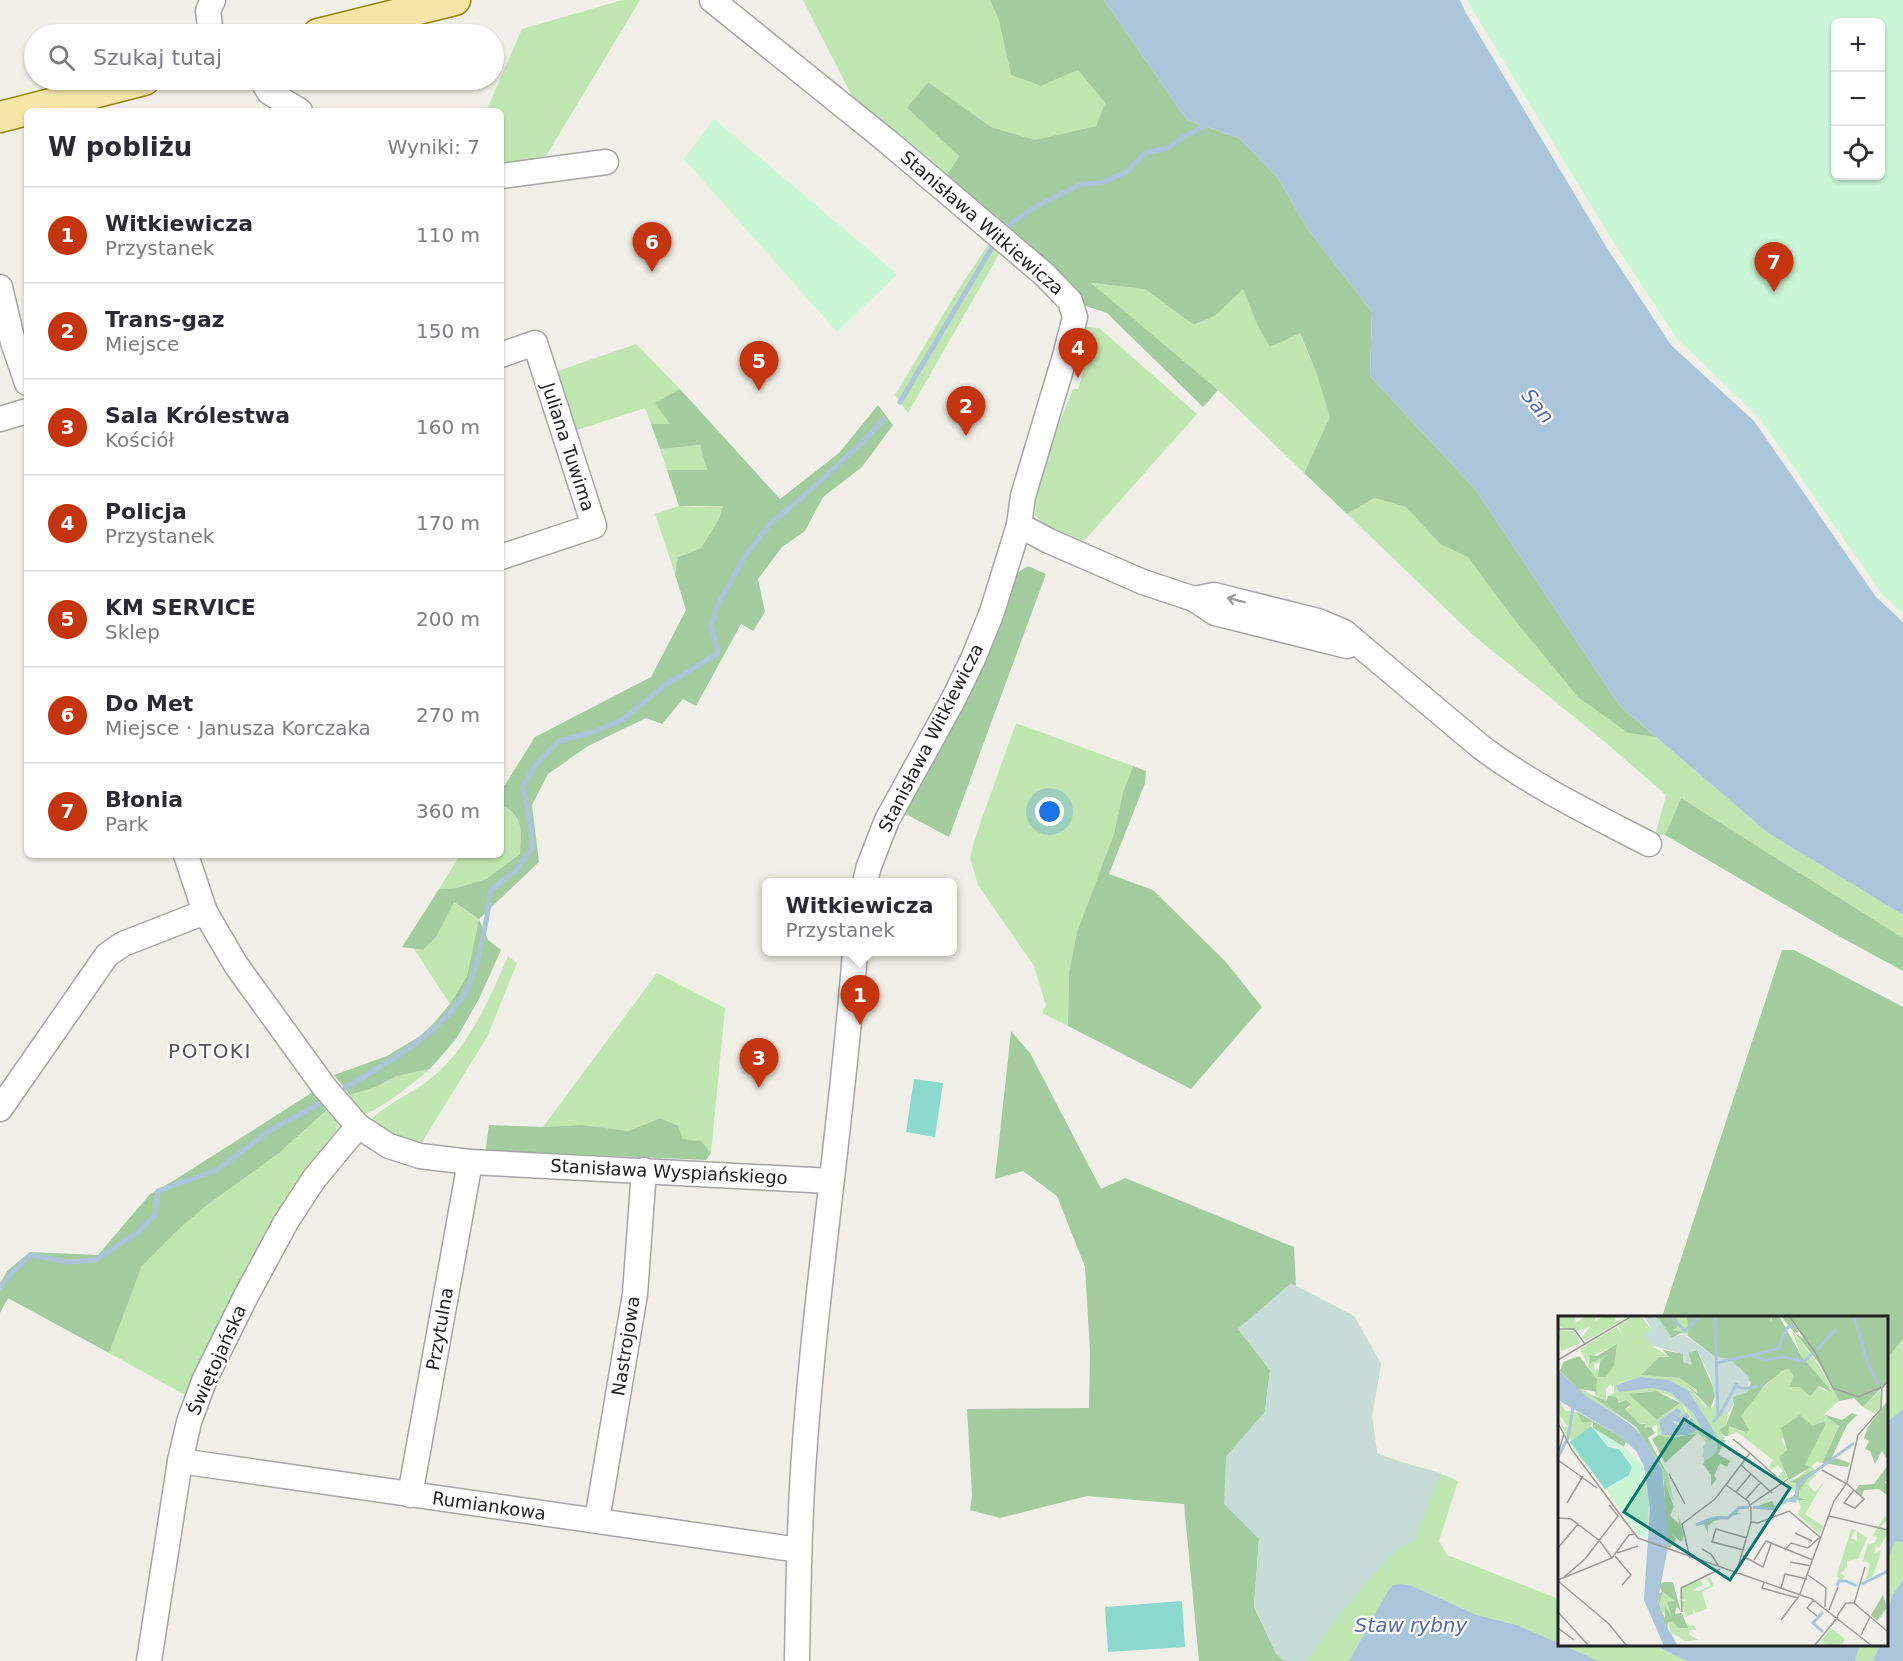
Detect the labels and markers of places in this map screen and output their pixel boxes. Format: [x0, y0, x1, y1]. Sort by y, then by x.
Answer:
pin: 6 [632, 222, 672, 272]
pin: 7 [1754, 242, 1794, 292]
pin: 4 [1058, 328, 1098, 378]
pin: 5 [740, 342, 778, 391]
pin: 2 [946, 386, 986, 436]
pin: 1 [840, 976, 880, 1025]
pin: 3 [740, 1038, 778, 1088]

